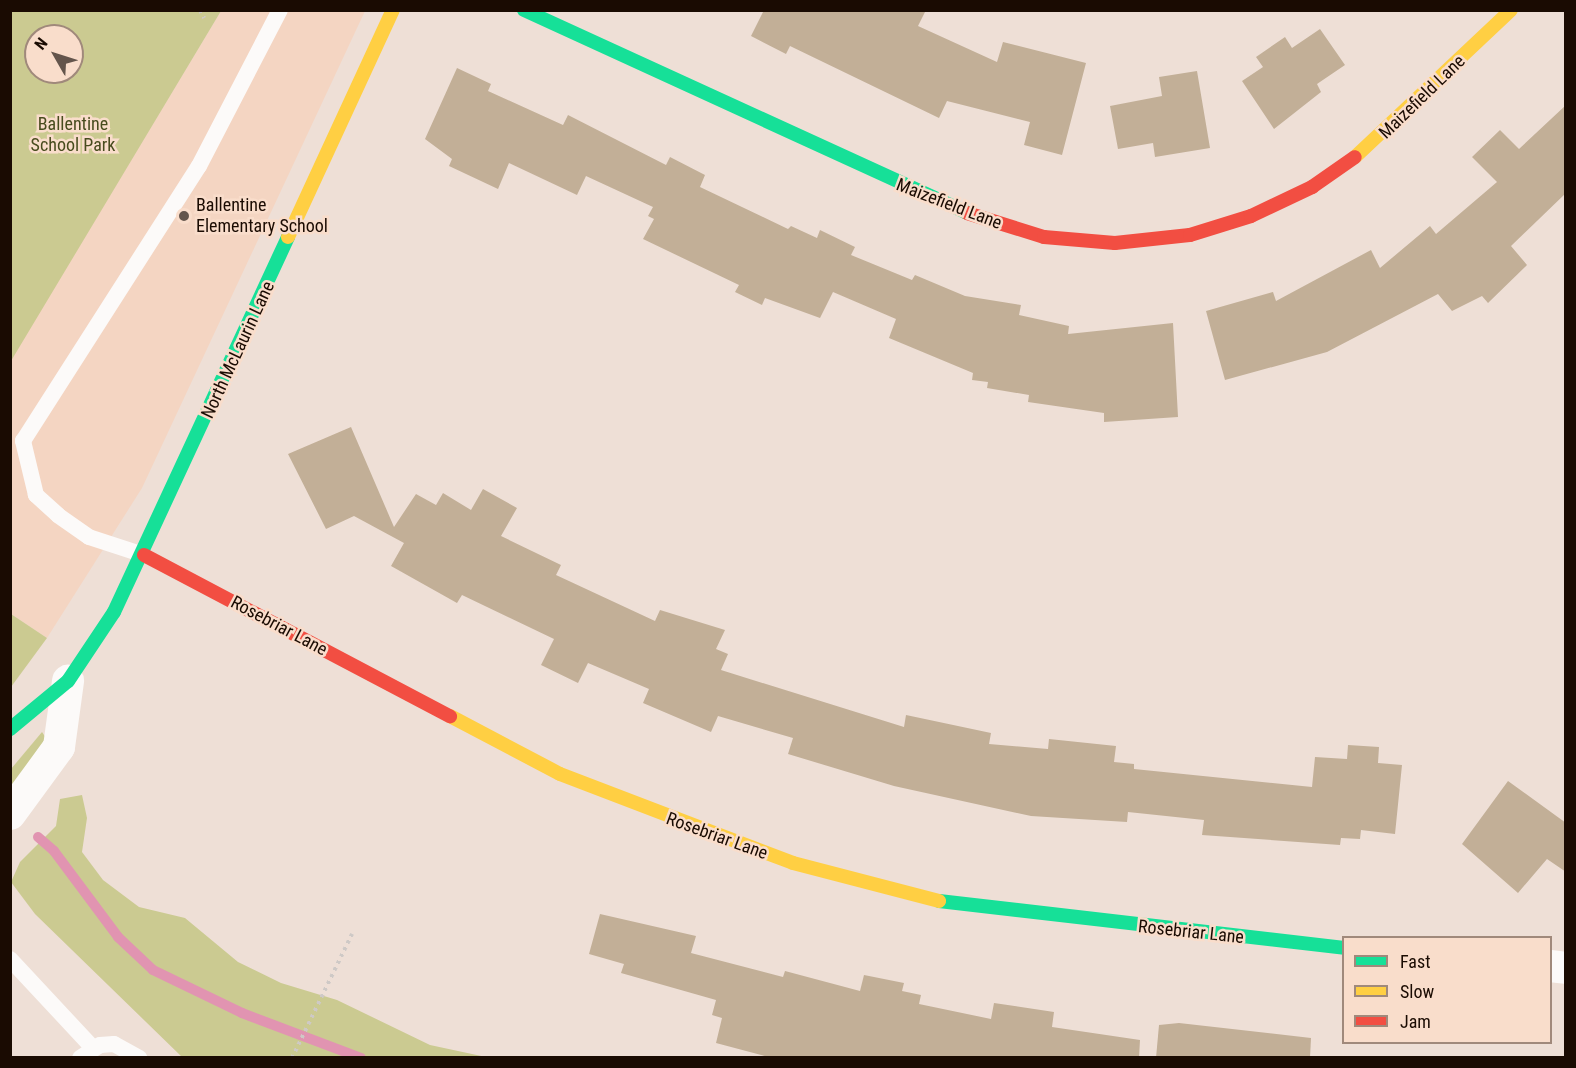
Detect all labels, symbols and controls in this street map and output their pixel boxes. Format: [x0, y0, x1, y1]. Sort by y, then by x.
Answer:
north arrow [24, 24, 84, 84]
text: N [31, 34, 52, 53]
street label: Maizefield Lane [1374, 51, 1470, 143]
park label: Ballentine School Park [31, 114, 115, 156]
street label: Maizefield Lane [893, 174, 1005, 234]
place label: Ballentine Elementary School [196, 195, 328, 238]
marker: Ballentine Elementary School [177, 209, 191, 223]
street label: North McLaurin Lane [197, 278, 279, 422]
street label: Rosebriar Lane [227, 592, 331, 660]
street label: Rosebriar Lane [663, 808, 771, 864]
street label: Rosebriar Lane [1137, 916, 1245, 948]
legend [1342, 936, 1552, 1044]
text: Fast [1400, 951, 1431, 972]
text: Slow [1400, 981, 1434, 1002]
text: Jam [1400, 1011, 1431, 1032]

